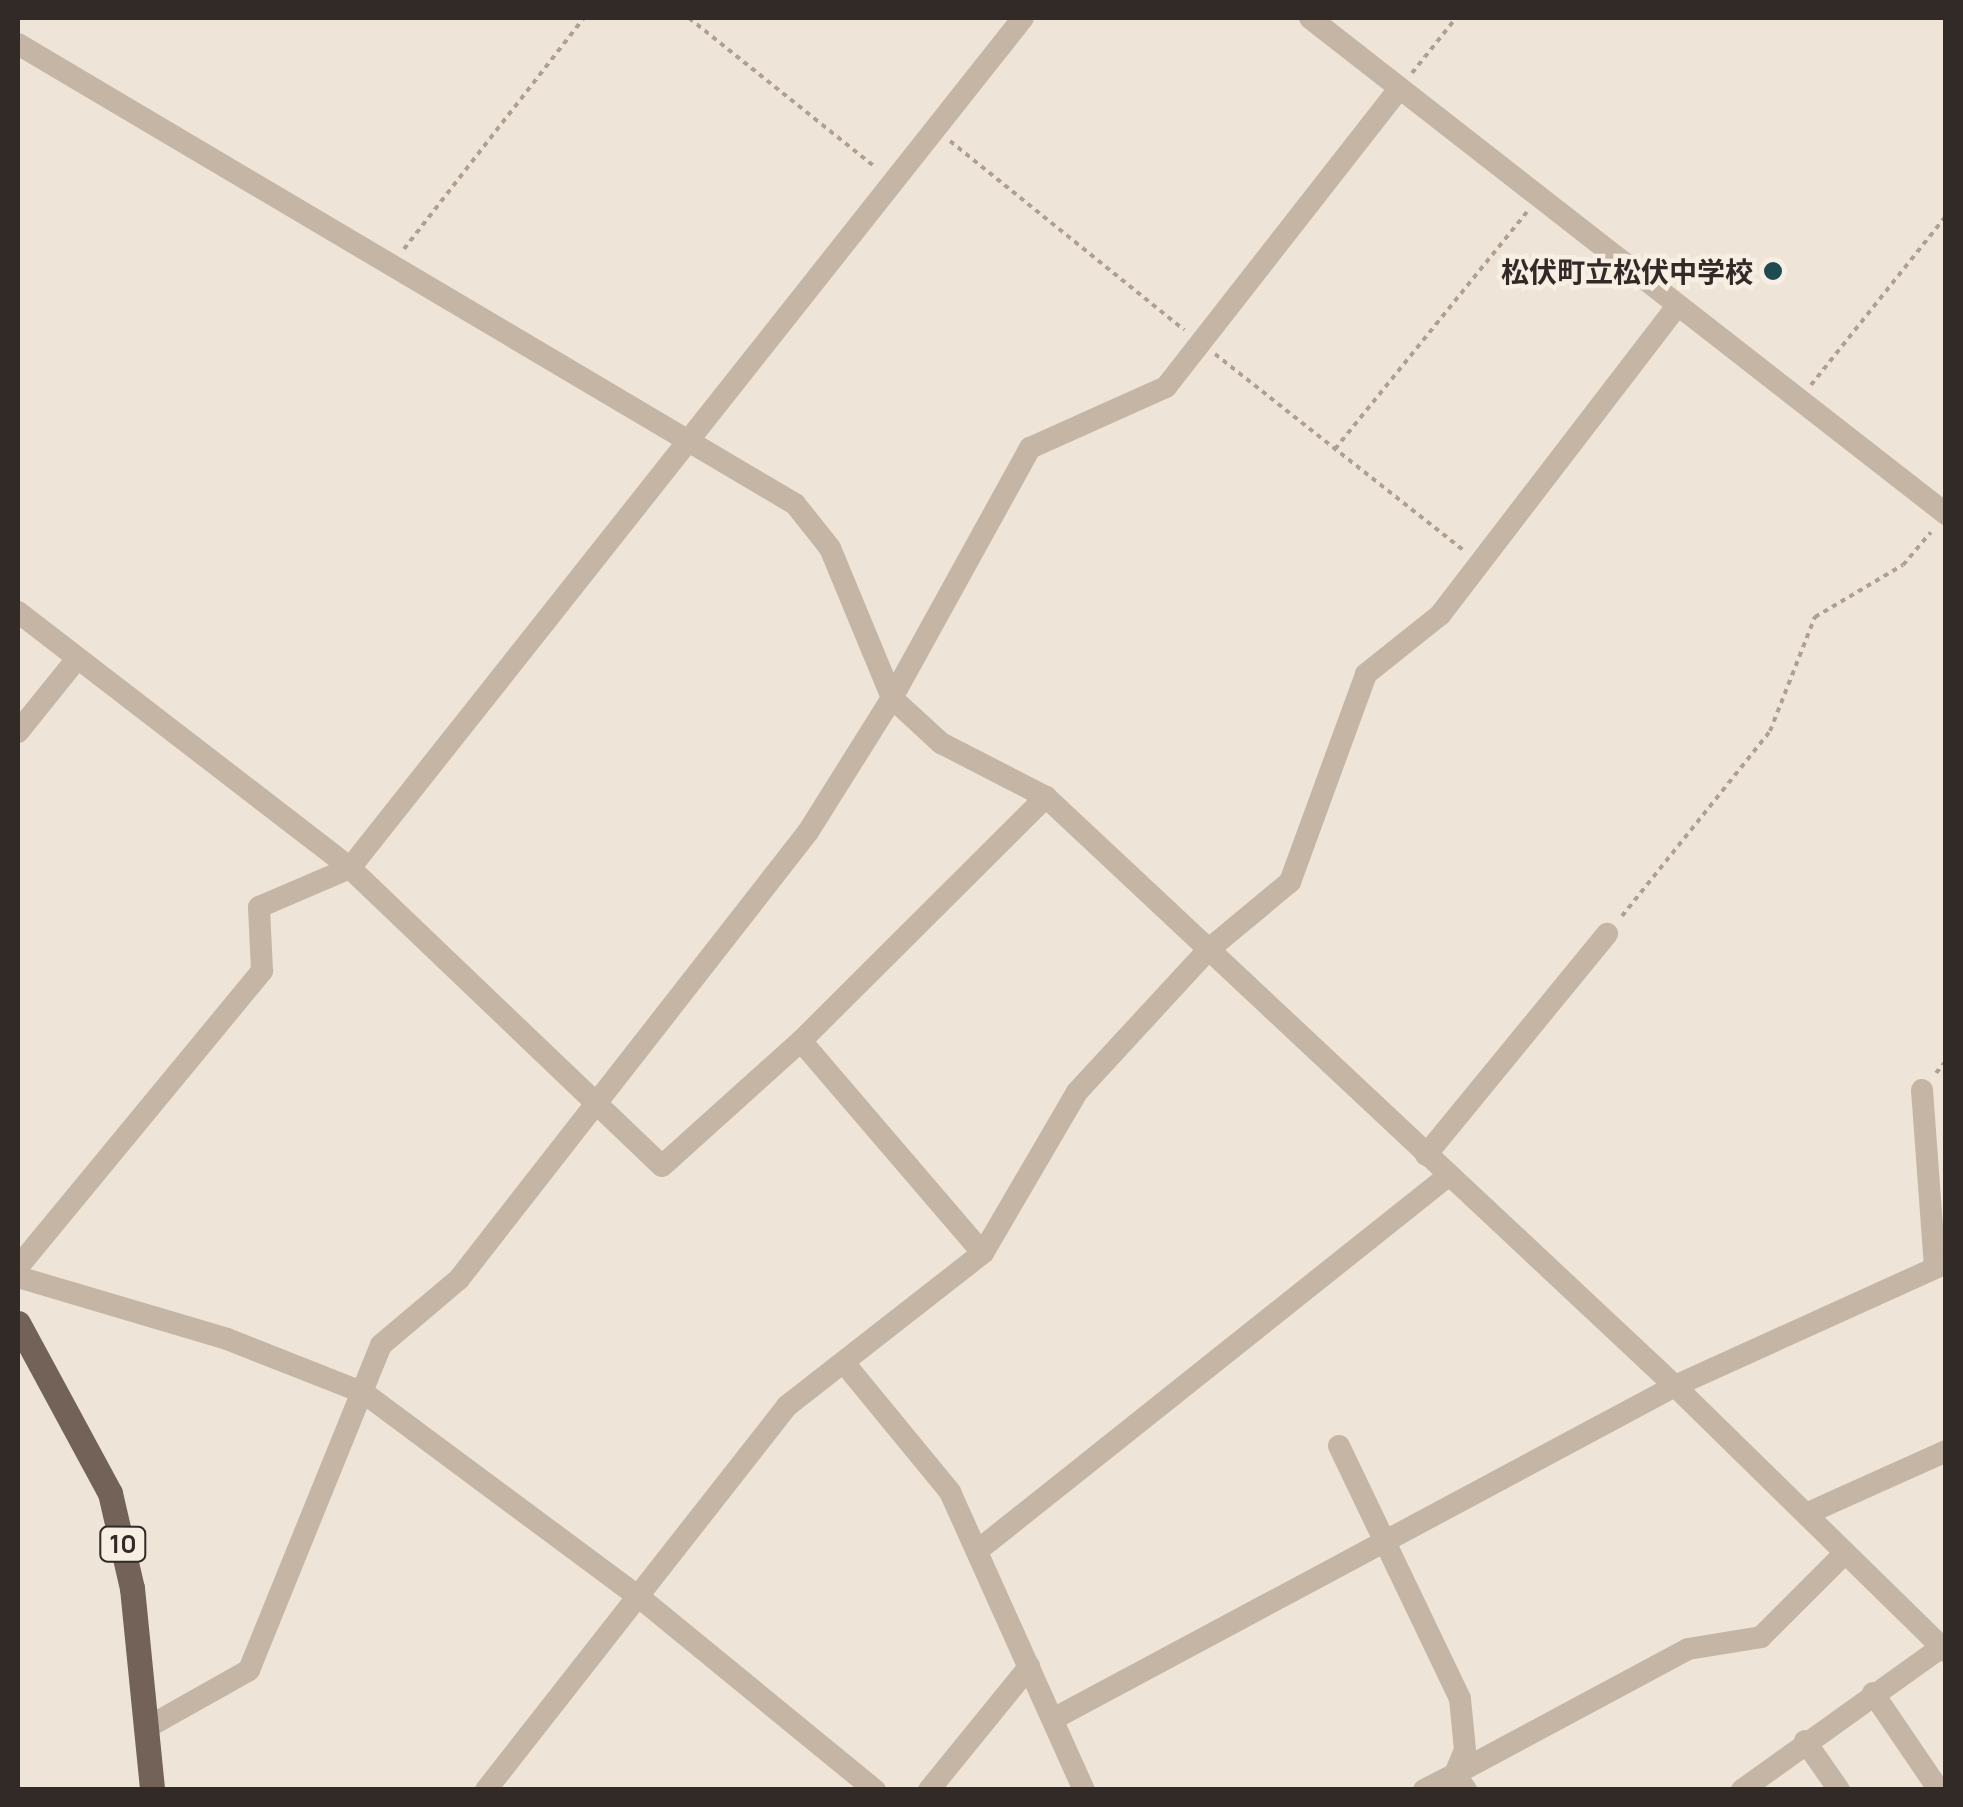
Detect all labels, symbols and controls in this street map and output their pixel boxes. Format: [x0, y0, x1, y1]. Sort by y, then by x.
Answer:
place label: 松伏町立松伏中学校 [1501, 254, 1753, 288]
marker: 松伏町立松伏中学校 [1762, 260, 1784, 282]
road number: 10 [98, 1524, 148, 1564]

